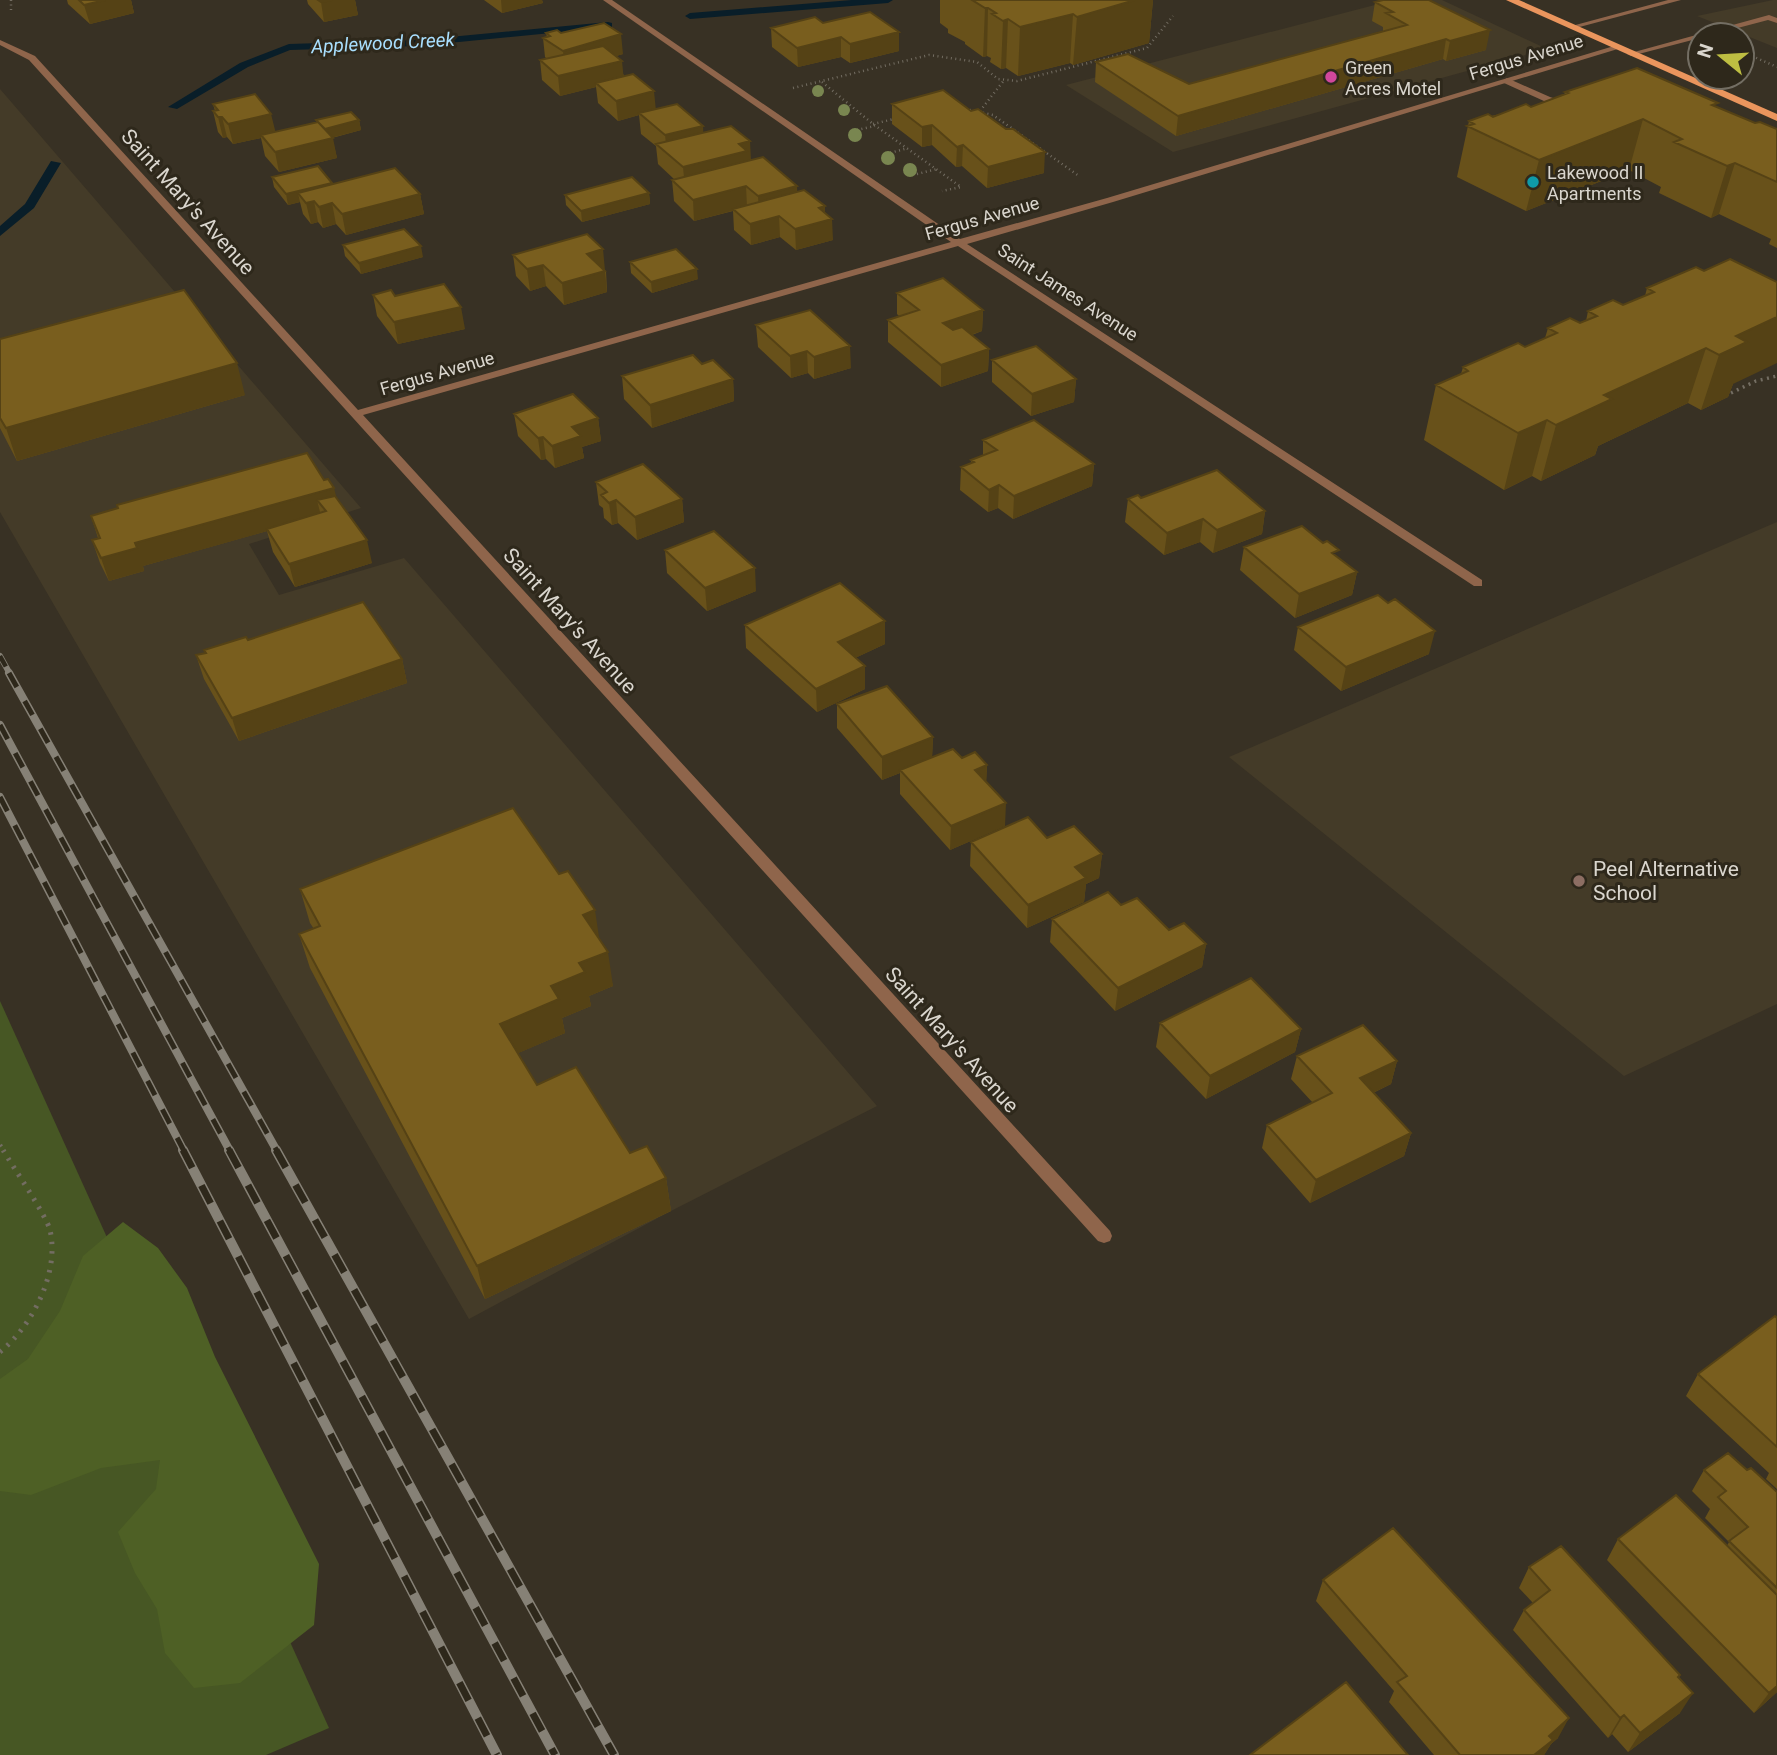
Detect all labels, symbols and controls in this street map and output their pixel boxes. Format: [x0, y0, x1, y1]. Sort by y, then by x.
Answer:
north arrow [1686, 21, 1756, 91]
water label: Applewood Creek [310, 28, 456, 58]
street label: Fergus Avenue [1467, 30, 1585, 84]
text: N [1692, 41, 1718, 61]
place label: Green Acres Motel [1345, 57, 1441, 99]
marker: Green Acres Motel [1323, 69, 1339, 85]
street label: Saint Mary's Avenue [116, 124, 260, 280]
place label: Lakewood II Apartments [1547, 162, 1643, 204]
marker: Lakewood II Apartments [1525, 174, 1541, 190]
street label: Fergus Avenue [922, 192, 1042, 244]
street label: Saint James Avenue [994, 239, 1142, 345]
street label: Fergus Avenue [377, 347, 497, 399]
street label: Saint Mary's Avenue [498, 543, 642, 699]
place label: Peel Alternative School [1593, 857, 1739, 905]
marker: Peel Alternative School [1571, 873, 1587, 889]
street label: Saint Mary's Avenue [880, 962, 1024, 1118]

